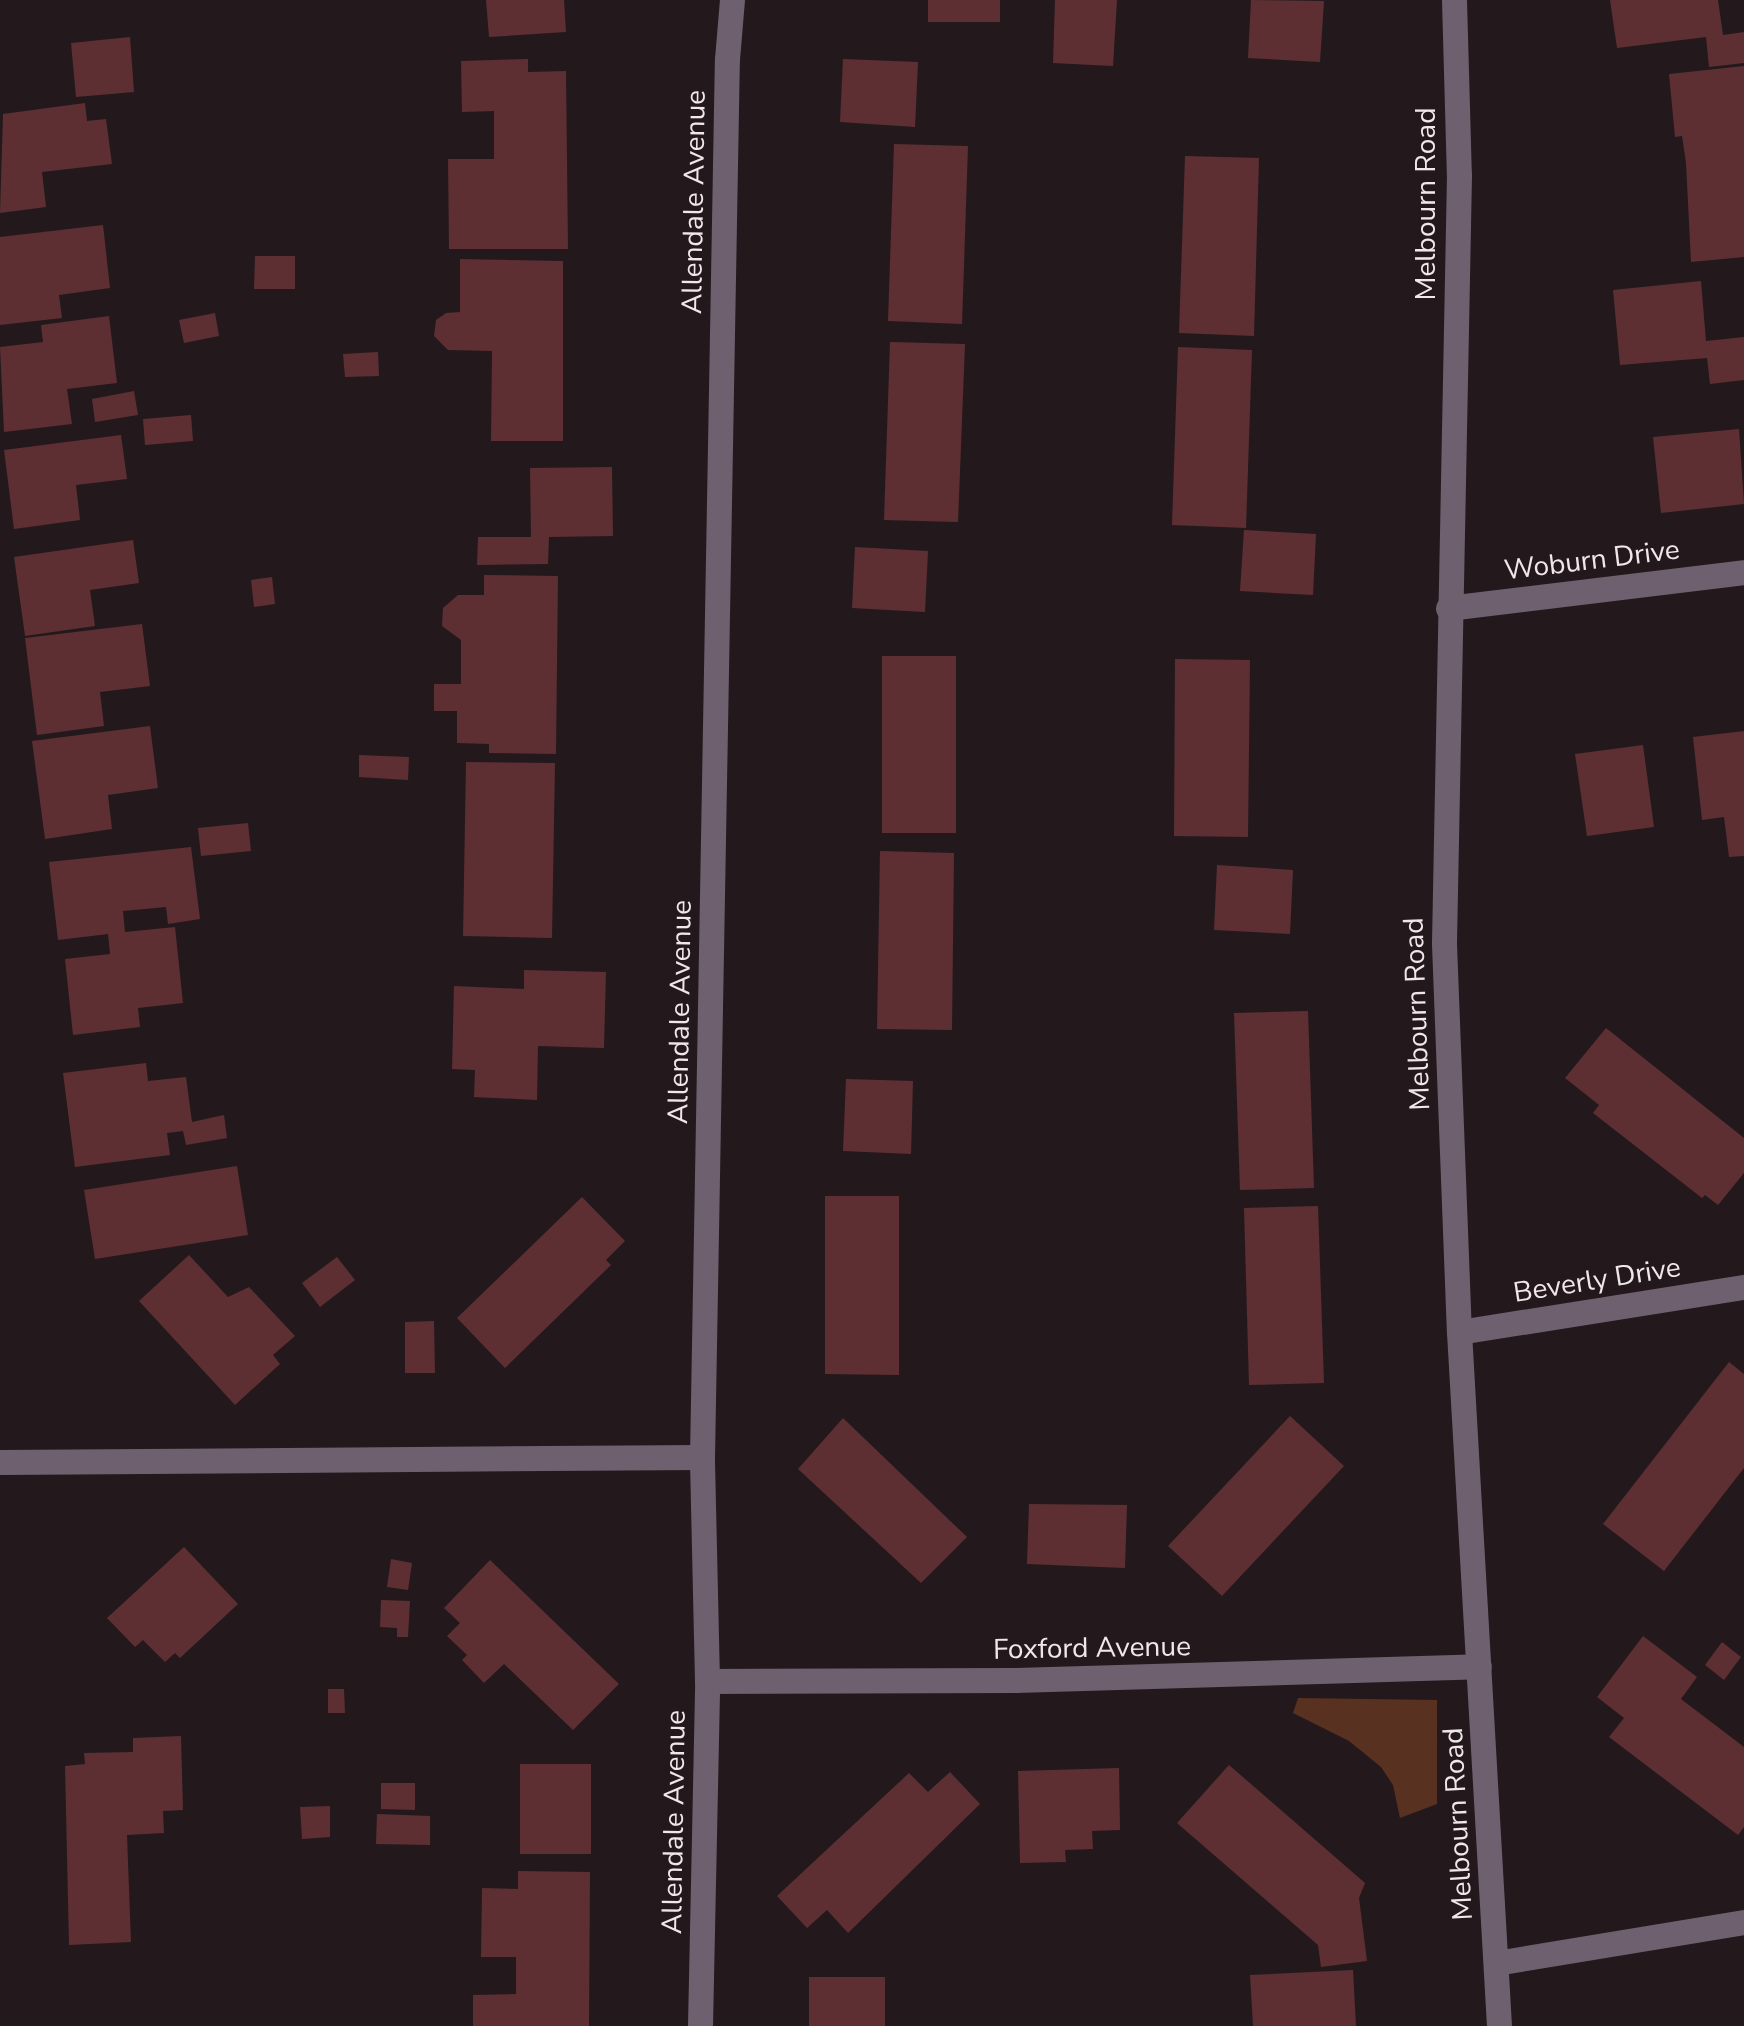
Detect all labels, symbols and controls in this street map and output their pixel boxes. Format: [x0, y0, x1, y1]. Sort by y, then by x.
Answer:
street label: Allendale Avenue [675, 90, 713, 314]
street label: Melbourn Road [1409, 108, 1443, 300]
street label: Woburn Drive [1502, 533, 1682, 587]
street label: Allendale Avenue [661, 900, 699, 1124]
street label: Melbourn Road [1397, 917, 1437, 1111]
street label: Beverly Drive [1511, 1250, 1683, 1310]
street label: Foxford Avenue [993, 1629, 1191, 1667]
street label: Allendale Avenue [655, 1710, 693, 1934]
street label: Melbourn Road [1436, 1727, 1480, 1921]

